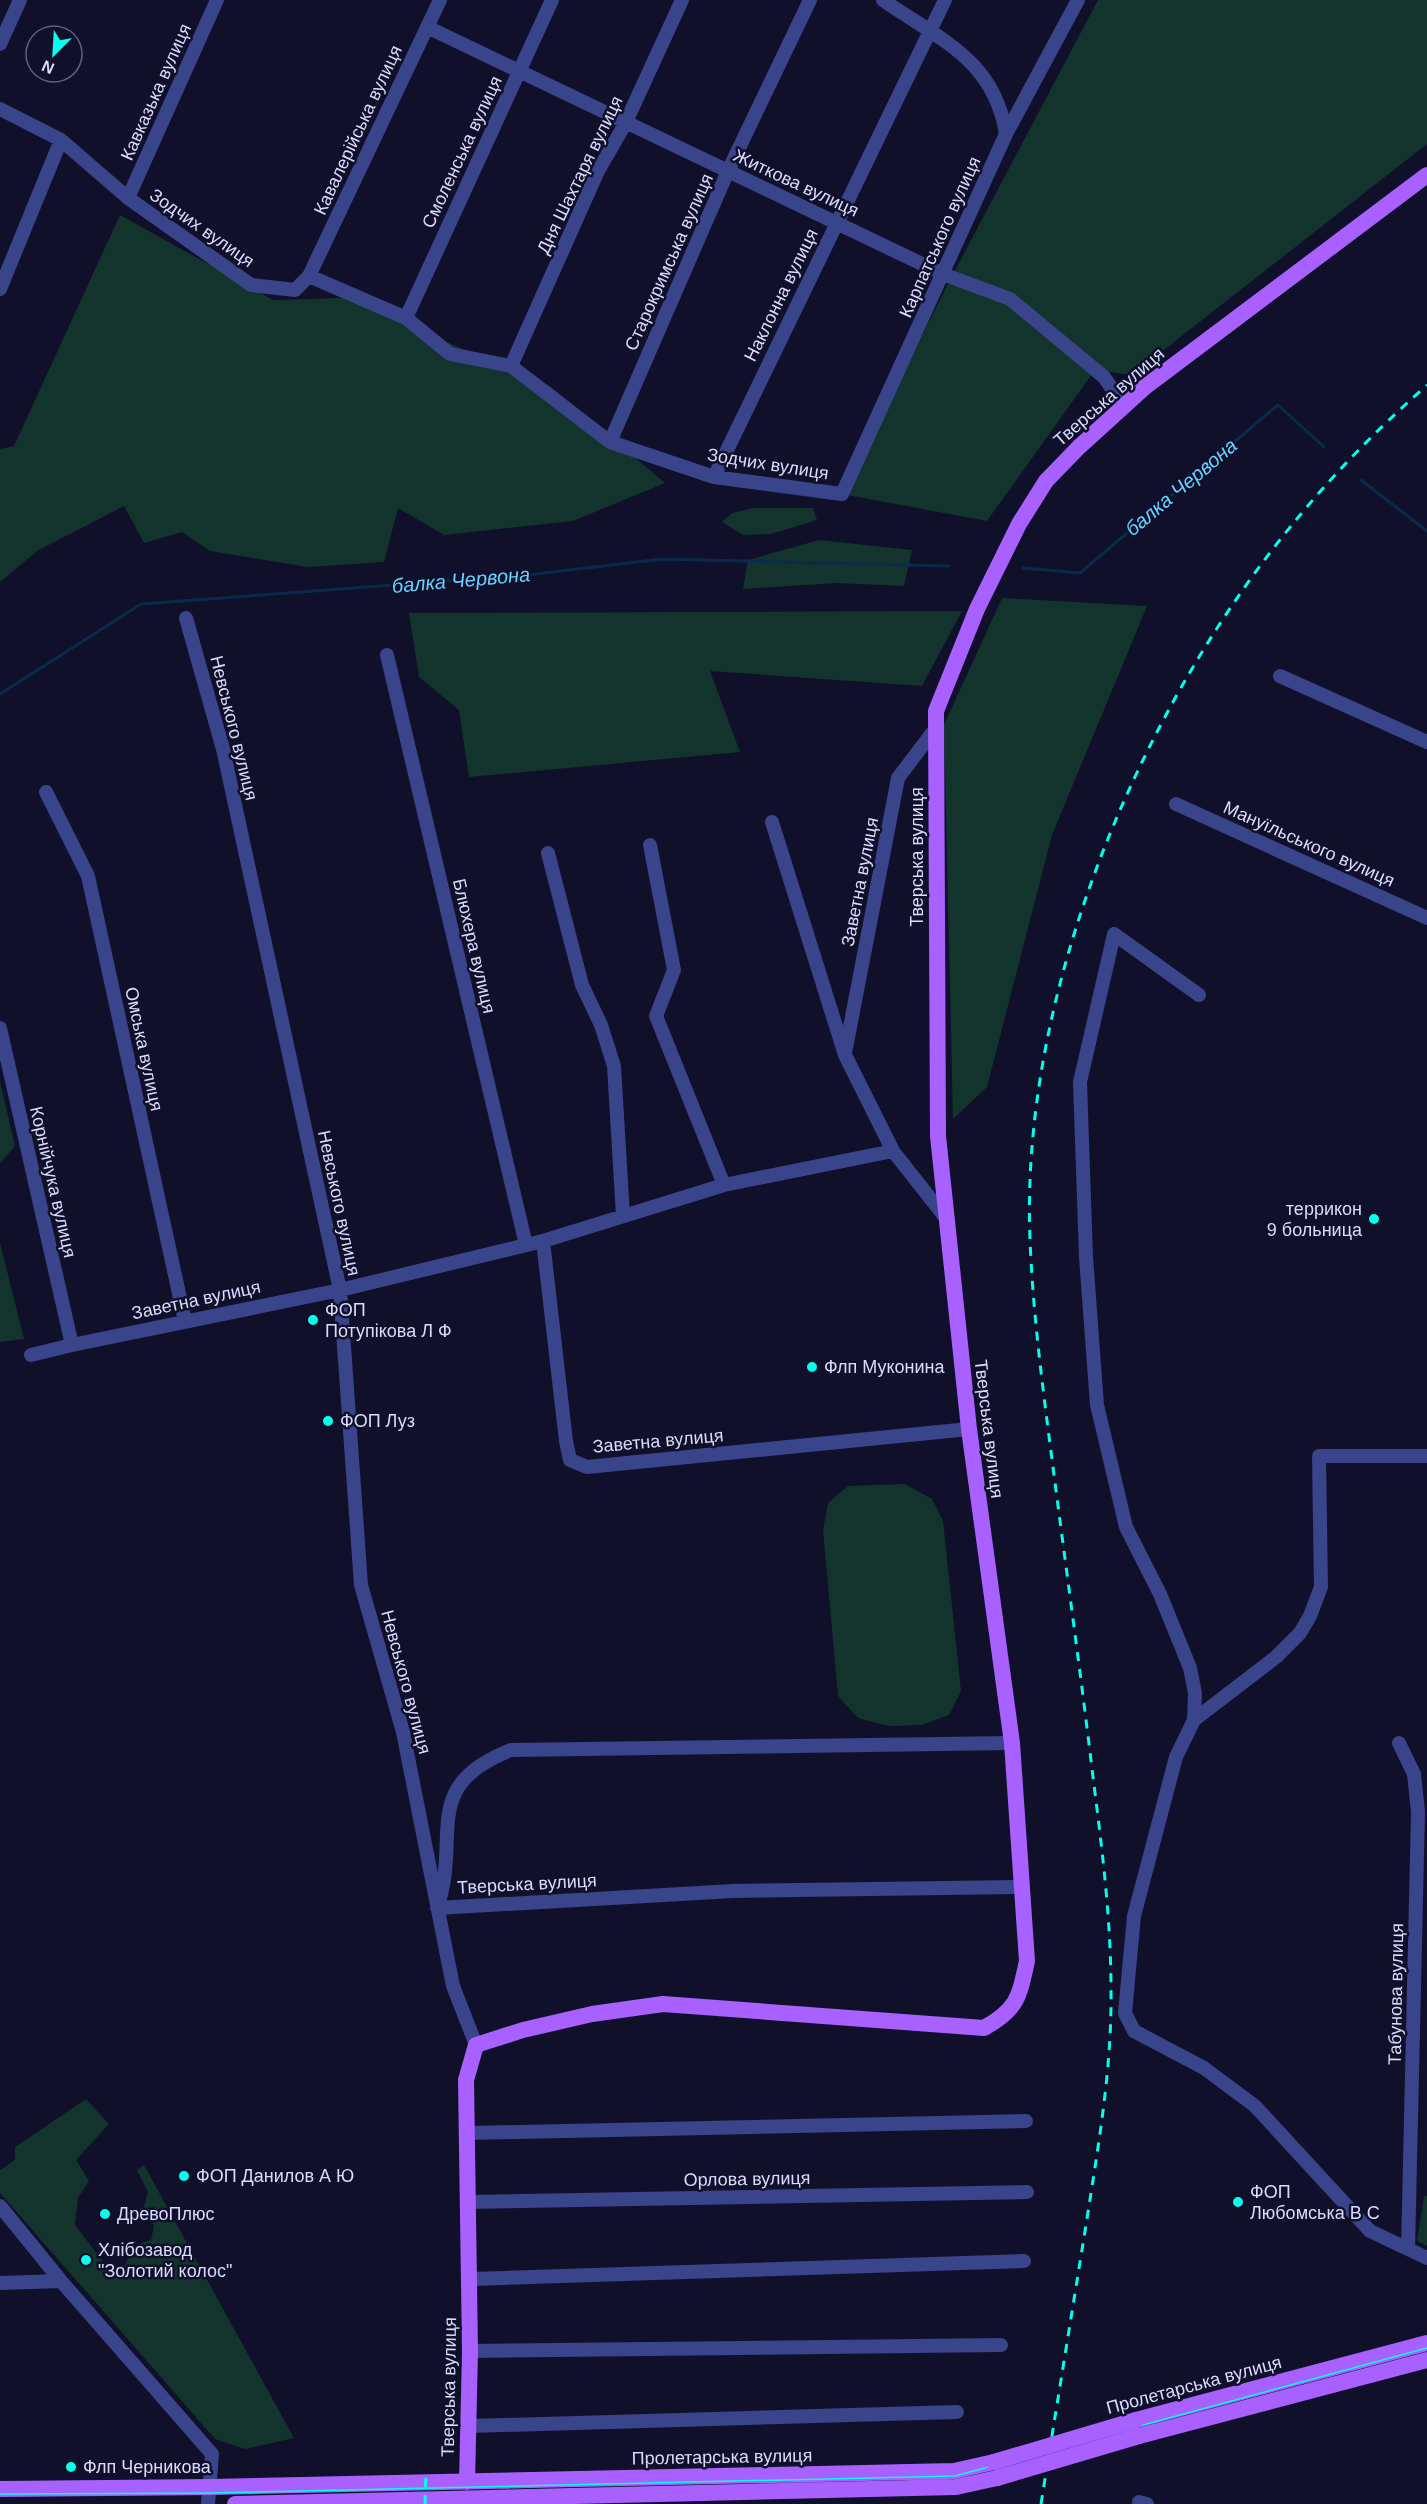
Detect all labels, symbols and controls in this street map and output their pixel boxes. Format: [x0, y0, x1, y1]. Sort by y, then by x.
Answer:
street label: Кавказька вулиця [117, 21, 195, 163]
north arrow [24, 24, 84, 84]
street label: Кавалерійська вулиця [310, 42, 406, 218]
text: N [39, 57, 57, 77]
street label: Смоленська вулиця [418, 73, 506, 231]
street label: Дня Шахтаря вулиця [533, 93, 627, 257]
street label: Житкова вулиця [730, 145, 862, 221]
street label: Карпатського вулиця [895, 153, 985, 321]
street label: Старокримська вулиця [621, 170, 717, 354]
street label: Зодчих вулиця [146, 185, 258, 271]
street label: Наклонна вулиця [740, 225, 822, 365]
street label: Тверська вулиця [1050, 344, 1168, 450]
water label: балка Червона [1121, 434, 1241, 540]
street label: Зодчих вулиця [706, 445, 830, 483]
water label: балка Червона [391, 563, 531, 597]
street label: Невського вулиця [206, 654, 262, 802]
street label: Тверська вулиця [907, 787, 927, 927]
street label: Мануїльського вулиця [1220, 797, 1398, 891]
street label: Заветна вулиця [838, 816, 882, 948]
street label: Блюхера вулиця [449, 877, 499, 1015]
street label: Омська вулиця [121, 985, 167, 1113]
street label: Корнійчука вулиця [26, 1104, 80, 1260]
street label: Невського вулиця [314, 1128, 364, 1278]
place label: террикон 9 больница [1267, 1199, 1363, 1240]
marker: террикон 9 больница [1367, 1212, 1381, 1226]
street label: Заветна вулиця [130, 1277, 262, 1323]
place label: ФОП Потупікова Л Ф [325, 1300, 452, 1341]
marker: ФОП Потупікова Л Ф [306, 1313, 320, 1327]
place label: Флп Муконина [824, 1357, 946, 1377]
street label: Тверська вулиця [971, 1358, 1007, 1500]
marker: Флп Муконина [805, 1360, 819, 1374]
place label: ФОП Луз [340, 1411, 415, 1431]
marker: ФОП Луз [321, 1414, 335, 1428]
street label: Заветна вулиця [592, 1425, 724, 1457]
street label: Невського вулиця [377, 1608, 435, 1756]
street label: Тверська вулиця [457, 1870, 597, 1898]
street label: Табунова вулиця [1385, 1923, 1407, 2065]
place label: ФОП Данилов А Ю [196, 2166, 354, 2186]
street label: Орлова вулиця [683, 2168, 811, 2190]
marker: ФОП Данилов А Ю [177, 2169, 191, 2183]
place label: ФОП Любомська В С [1250, 2182, 1380, 2223]
marker: ФОП Любомська В С [1231, 2195, 1245, 2209]
place label: ДревоПлюс [117, 2204, 215, 2224]
marker: ДревоПлюс [98, 2207, 112, 2221]
place label: Хлібозавод "Золотий колос" [98, 2240, 232, 2281]
marker: Хлібозавод "Золотий колос" [79, 2253, 93, 2267]
street label: Тверська вулиця [438, 2317, 460, 2457]
street label: Пролетарська вулиця [1104, 2352, 1284, 2418]
street label: Пролетарська вулиця [632, 2445, 812, 2469]
place label: Флп Черникова [83, 2457, 212, 2477]
marker: Флп Черникова [64, 2460, 78, 2474]

